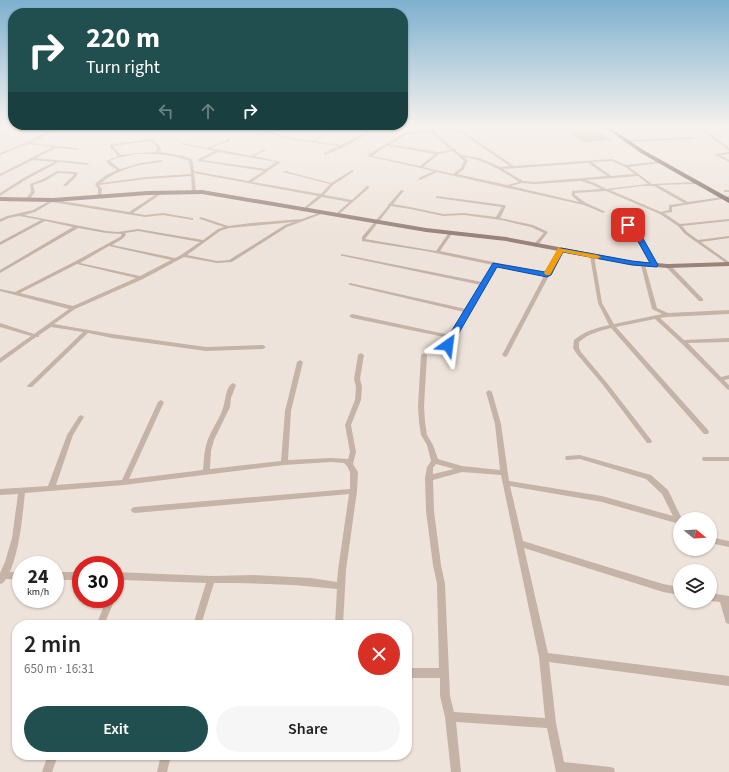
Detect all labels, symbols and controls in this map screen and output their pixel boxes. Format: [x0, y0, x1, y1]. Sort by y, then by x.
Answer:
text: 220 m [86, 18, 160, 58]
icon: right [20, 24, 72, 76]
text: Turn right [86, 55, 160, 80]
icon: left [155, 100, 177, 122]
icon: ahead [197, 100, 219, 122]
icon: right [239, 100, 261, 122]
pin [611, 208, 645, 242]
icon: arrive [617, 214, 639, 236]
position arrow [427, 324, 469, 366]
north arrow [673, 512, 717, 556]
map controls [673, 512, 717, 608]
speed limit sign: 30 [72, 556, 124, 608]
text: 24 [27, 563, 49, 591]
button: layers [673, 564, 717, 608]
text: km/h [27, 585, 49, 599]
text: 2 min [24, 627, 81, 662]
button: close [358, 633, 400, 675]
text: 650 m · 16:31 [24, 660, 94, 678]
button: Exit [24, 706, 208, 752]
button: Share [216, 706, 400, 752]

